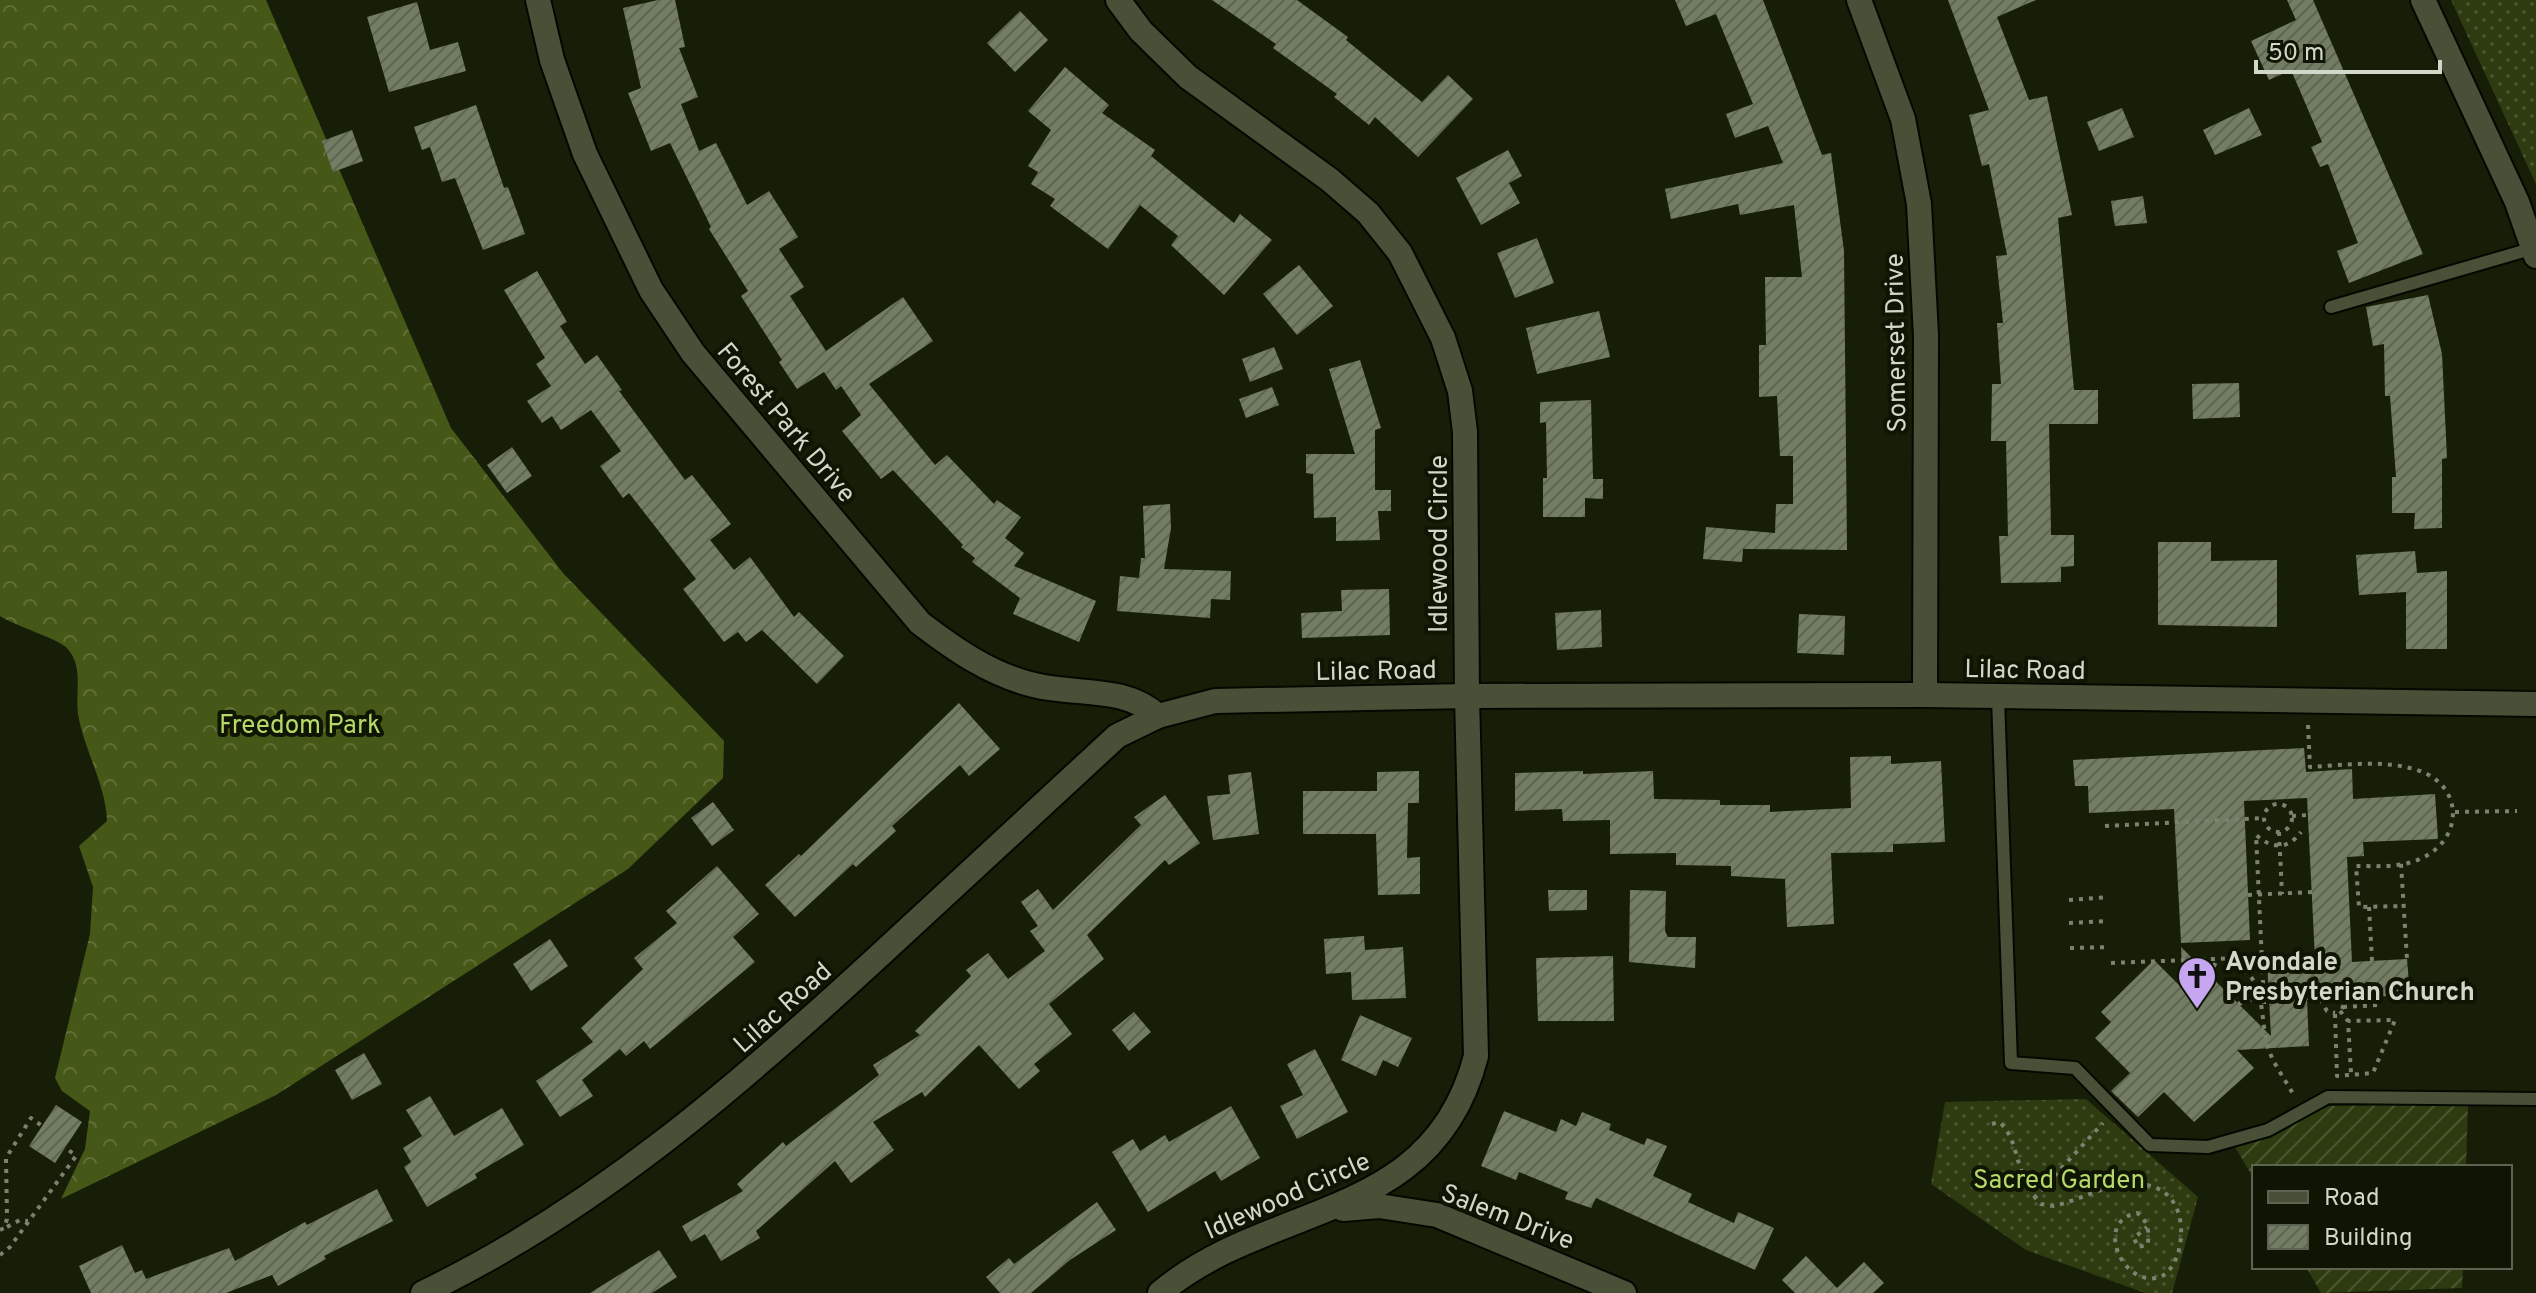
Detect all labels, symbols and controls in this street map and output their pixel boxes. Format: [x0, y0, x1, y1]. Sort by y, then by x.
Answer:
scale bar [2256, 24, 2440, 74]
text: 50 m [2268, 39, 2324, 69]
street label: Somerset Drive [1879, 253, 1916, 433]
street label: Forest Park Drive [708, 337, 862, 511]
street label: Idlewood Circle [1424, 455, 1457, 633]
street label: Lilac Road [1964, 654, 2086, 689]
street label: Lilac Road [1315, 655, 1437, 690]
park label: Freedom Park [219, 710, 381, 743]
place label: Avondale Presbyterian Church [2225, 947, 2475, 1010]
church icon: Avondale Presbyterian Church [2176, 955, 2218, 1010]
street label: Lilac Road [728, 956, 840, 1062]
street label: Idlewood Circle [1200, 1146, 1376, 1249]
park label: Sacred Garden [1973, 1165, 2145, 1198]
legend [2252, 1165, 2512, 1269]
street label: Salem Drive [1436, 1178, 1578, 1259]
text: Road [2324, 1184, 2380, 1214]
text: Building [2324, 1224, 2413, 1254]

